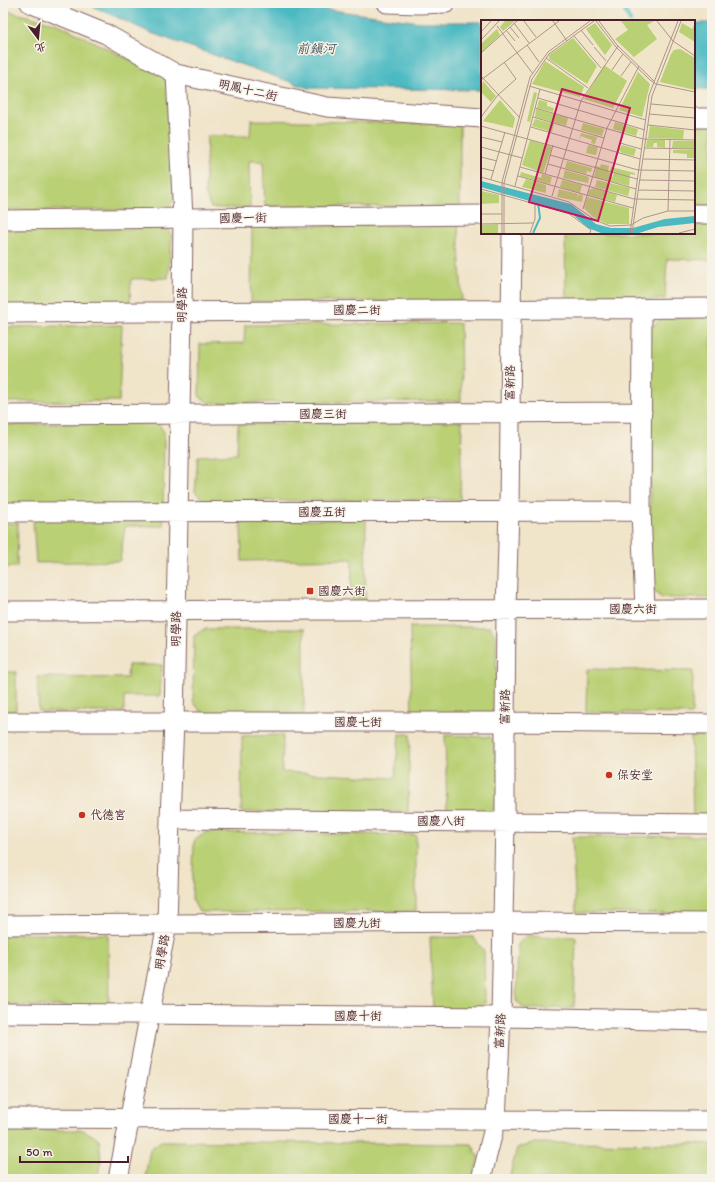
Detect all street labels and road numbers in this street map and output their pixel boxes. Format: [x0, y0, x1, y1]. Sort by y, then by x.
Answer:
street label: 明鳳十二街 [217, 76, 279, 104]
street label: 國慶一街 [219, 211, 267, 225]
street label: 明學路 [175, 287, 189, 323]
street label: 國慶二街 [333, 303, 381, 317]
street label: 富新路 [503, 365, 517, 401]
street label: 國慶三街 [299, 407, 347, 421]
street label: 國慶五街 [298, 505, 346, 519]
street label: 國慶六街 [609, 602, 657, 616]
street label: 明學路 [169, 611, 183, 647]
street label: 富新路 [498, 689, 512, 725]
street label: 國慶七街 [334, 715, 382, 729]
street label: 國慶八街 [417, 814, 465, 828]
street label: 國慶九街 [333, 916, 381, 930]
street label: 明學路 [152, 933, 172, 971]
street label: 國慶十街 [334, 1009, 382, 1023]
street label: 富新路 [492, 1013, 508, 1049]
street label: 國慶十一街 [328, 1112, 388, 1126]

